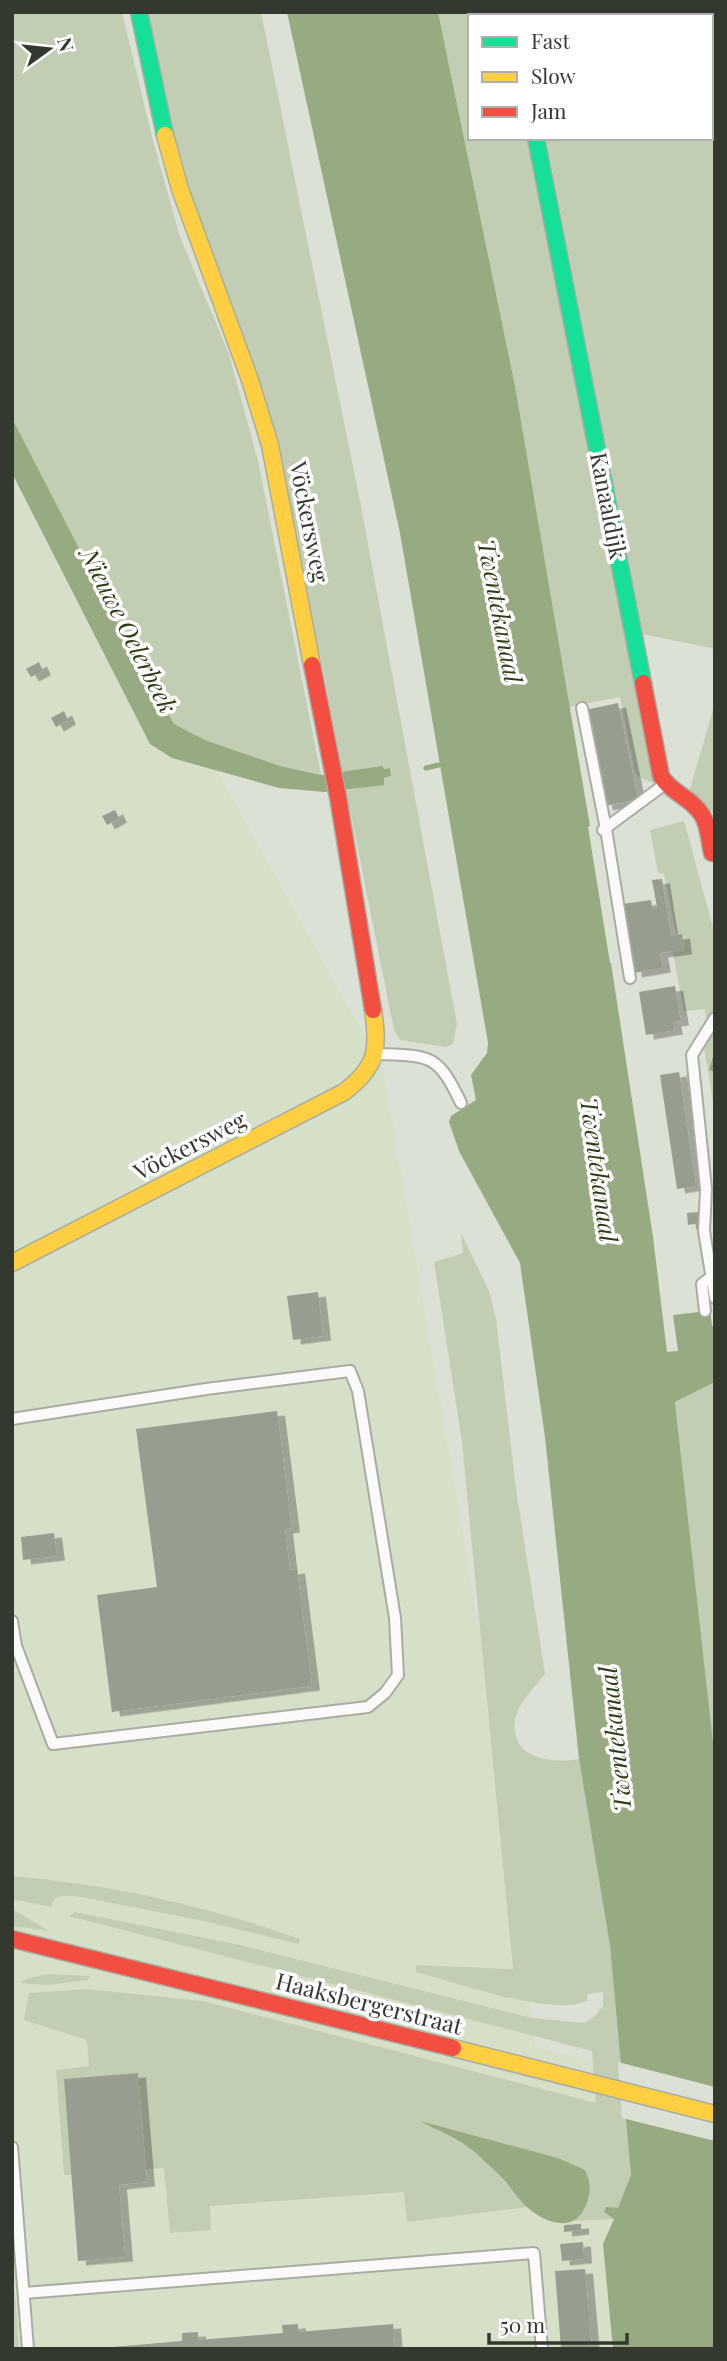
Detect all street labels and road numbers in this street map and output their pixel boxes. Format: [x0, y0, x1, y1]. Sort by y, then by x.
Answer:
street label: Kanaaldijk [584, 450, 635, 562]
street label: Vöckersweg [283, 458, 337, 585]
street label: Vöckersweg [127, 1103, 251, 1187]
street label: Haaksbergerstraat [273, 1964, 467, 2041]

